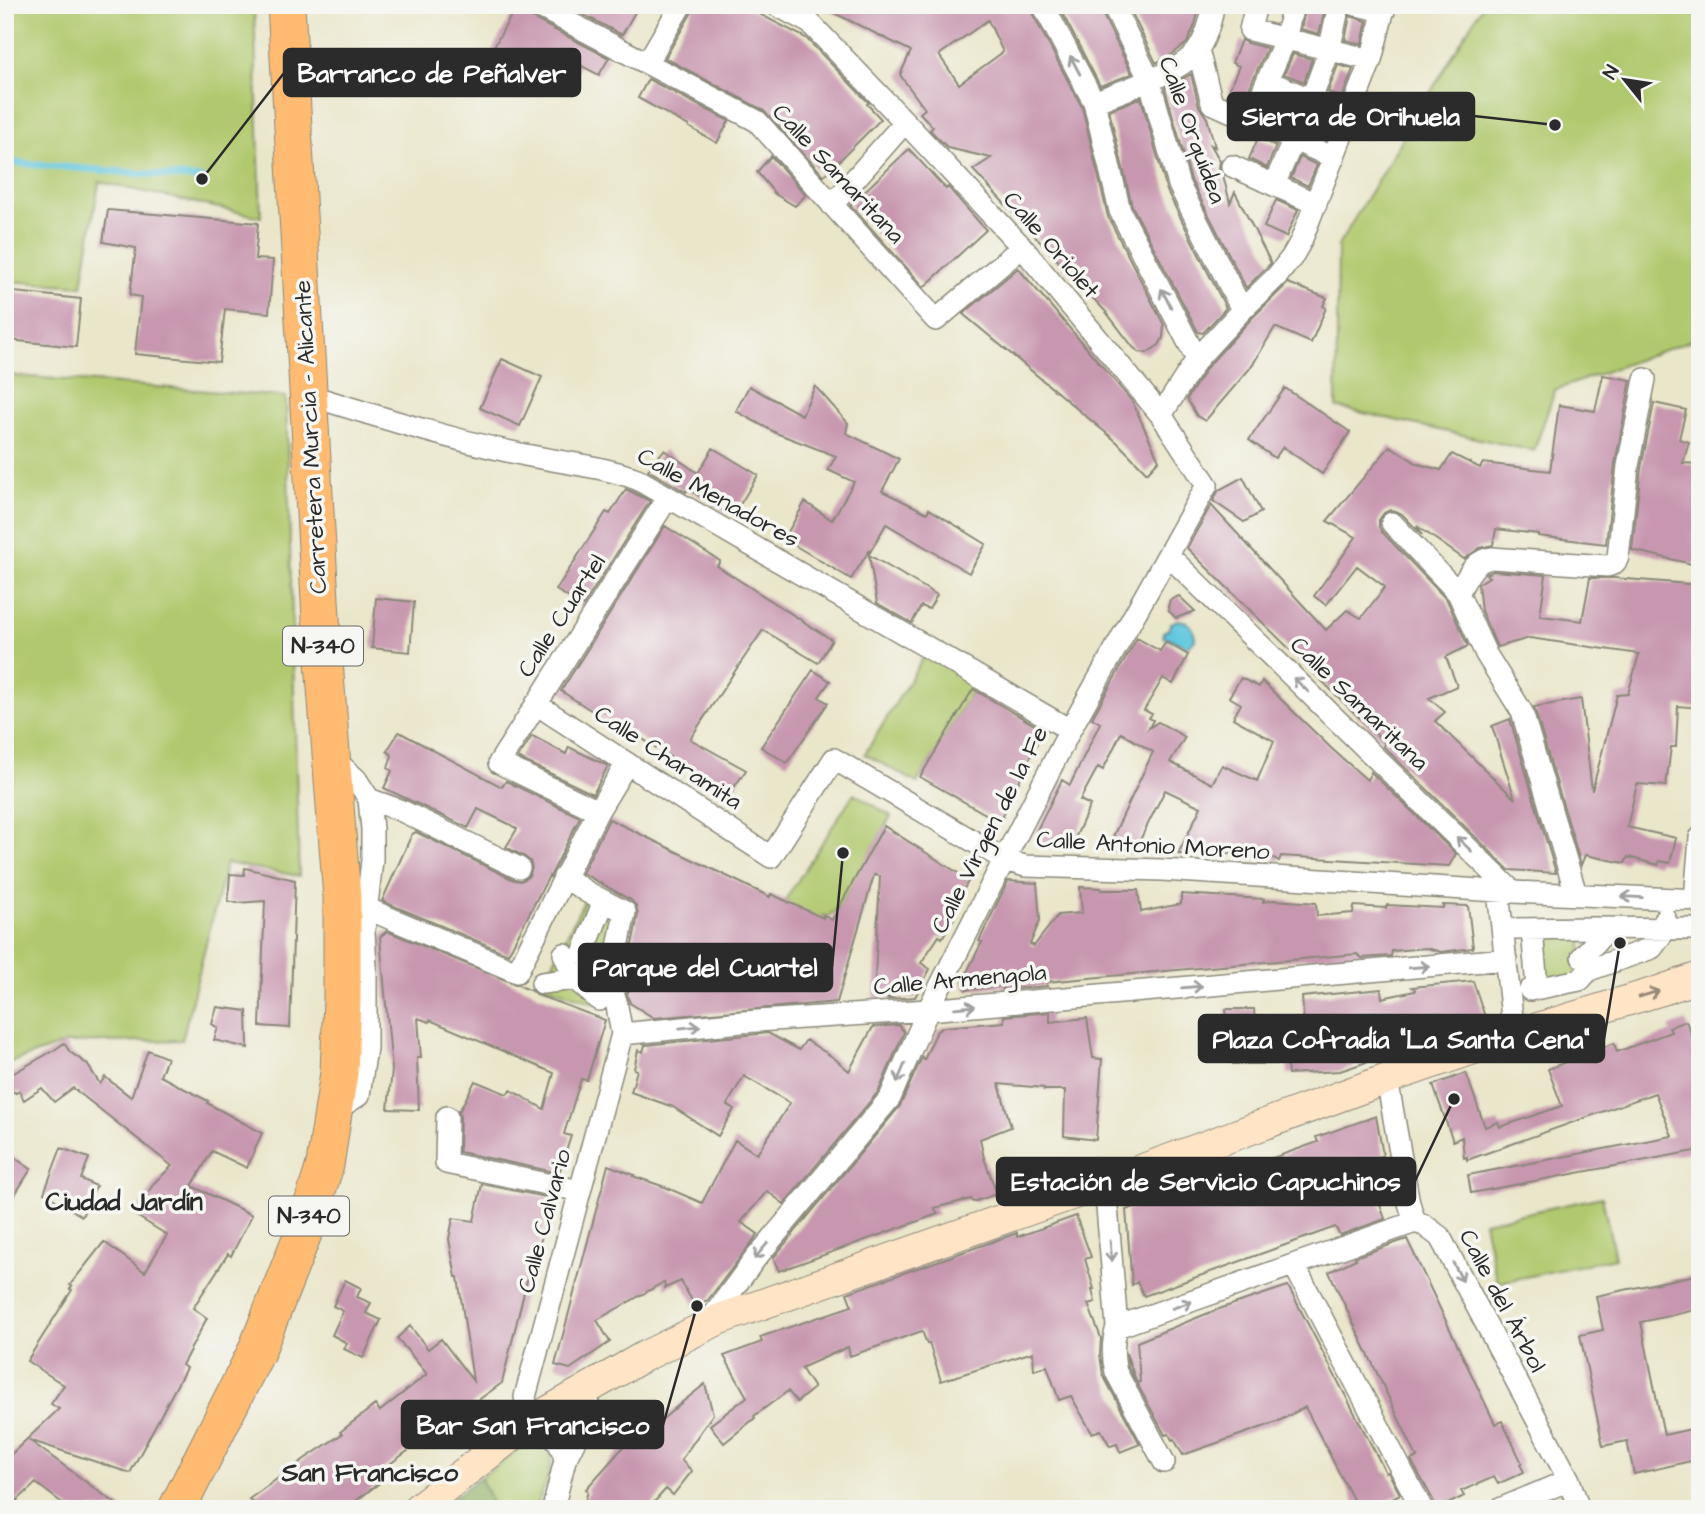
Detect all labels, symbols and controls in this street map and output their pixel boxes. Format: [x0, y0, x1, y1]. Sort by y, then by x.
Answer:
north arrow [1590, 46, 1660, 116]
callout: Barranco de Peñalver [284, 49, 580, 96]
street label: Calle Orquídea [1150, 52, 1234, 208]
text: Barranco de Peñalver [298, 56, 567, 92]
one-way arrow [1068, 56, 1082, 76]
text: N [1597, 60, 1626, 84]
callout: Sierra de Orihuela [1228, 93, 1474, 140]
street label: Calle Samaritana [764, 96, 912, 252]
text: Sierra de Orihuela [1241, 99, 1461, 135]
street label: Calle Oriolet [995, 184, 1107, 306]
street label: Carretera Murcia - Alicante [286, 279, 336, 595]
one-way arrow [1158, 289, 1172, 309]
street label: Calle Menadores [631, 439, 805, 557]
street label: Calle Cuartel [509, 548, 615, 684]
road number: N-340 [283, 626, 363, 666]
street label: Calle Samaritana [1282, 629, 1436, 779]
one-way arrow [1293, 677, 1310, 694]
street label: Calle Charamita [587, 697, 749, 819]
street label: Calle Virgen de la Fe [923, 721, 1058, 940]
street label: Calle Antonio Moreno [1035, 823, 1271, 869]
one-way arrow [1456, 836, 1473, 853]
one-way arrow [1621, 890, 1643, 903]
callout: Parque del Cuartel [579, 944, 832, 991]
text: Parque del Cuartel [593, 950, 817, 986]
street label: Calle Armengola [872, 956, 1048, 1005]
one-way arrow [1407, 960, 1429, 973]
one-way arrow [1180, 980, 1203, 993]
one-way arrow [1638, 986, 1660, 999]
one-way arrow [954, 1000, 976, 1013]
callout: Plaza Cofradía "La Santa Cena" [1199, 1015, 1604, 1062]
one-way arrow [678, 1021, 701, 1034]
text: Plaza Cofradía "La Santa Cena" [1212, 1022, 1590, 1058]
one-way arrow [893, 1061, 906, 1083]
street label: Calle Calvario [510, 1145, 581, 1297]
callout: Estación de Servicio Capuchinos [997, 1158, 1415, 1205]
text: Estación de Servicio Capuchinos [1011, 1164, 1401, 1200]
district label: Ciudad Jardín [45, 1184, 203, 1220]
road number: N-340 [269, 1196, 349, 1236]
street label: Calle del Árbol [1450, 1224, 1554, 1378]
one-way arrow [1105, 1239, 1118, 1261]
one-way arrow [754, 1242, 769, 1260]
one-way arrow [1451, 1261, 1465, 1281]
one-way arrow [1170, 1298, 1192, 1310]
callout: Bar San Francisco [402, 1401, 663, 1448]
text: Bar San Francisco [417, 1408, 650, 1444]
district label: San Francisco [281, 1455, 459, 1491]

